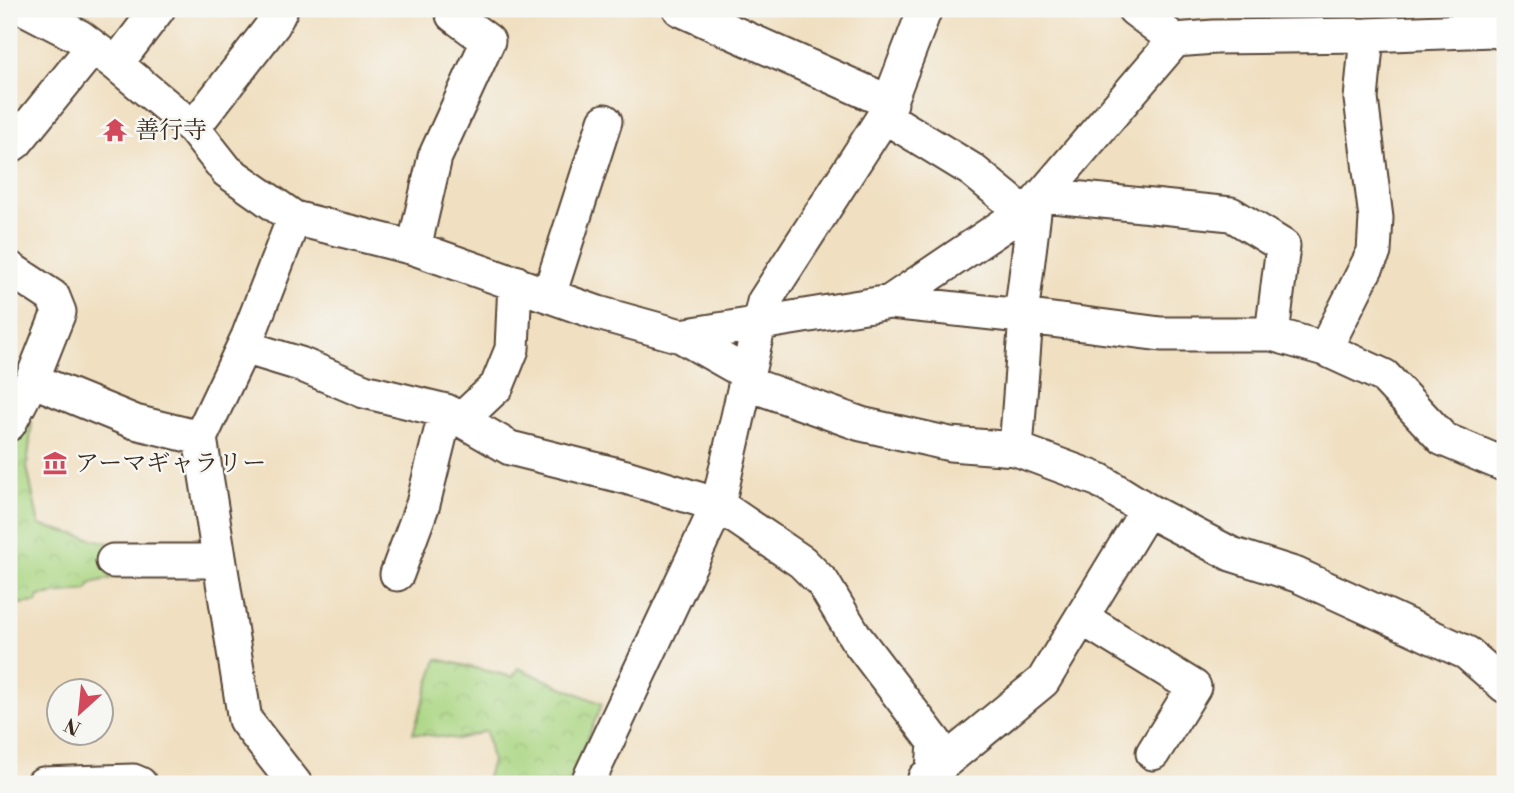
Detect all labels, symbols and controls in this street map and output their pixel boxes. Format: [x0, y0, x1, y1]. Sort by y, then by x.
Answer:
temple icon: 善行寺 [101, 116, 129, 144]
place label: 善行寺 [135, 116, 207, 146]
museum icon: アーマギャラリー [41, 449, 69, 477]
place label: アーマギャラリー [75, 449, 266, 479]
north arrow [46, 678, 116, 748]
text: N [61, 712, 85, 740]

